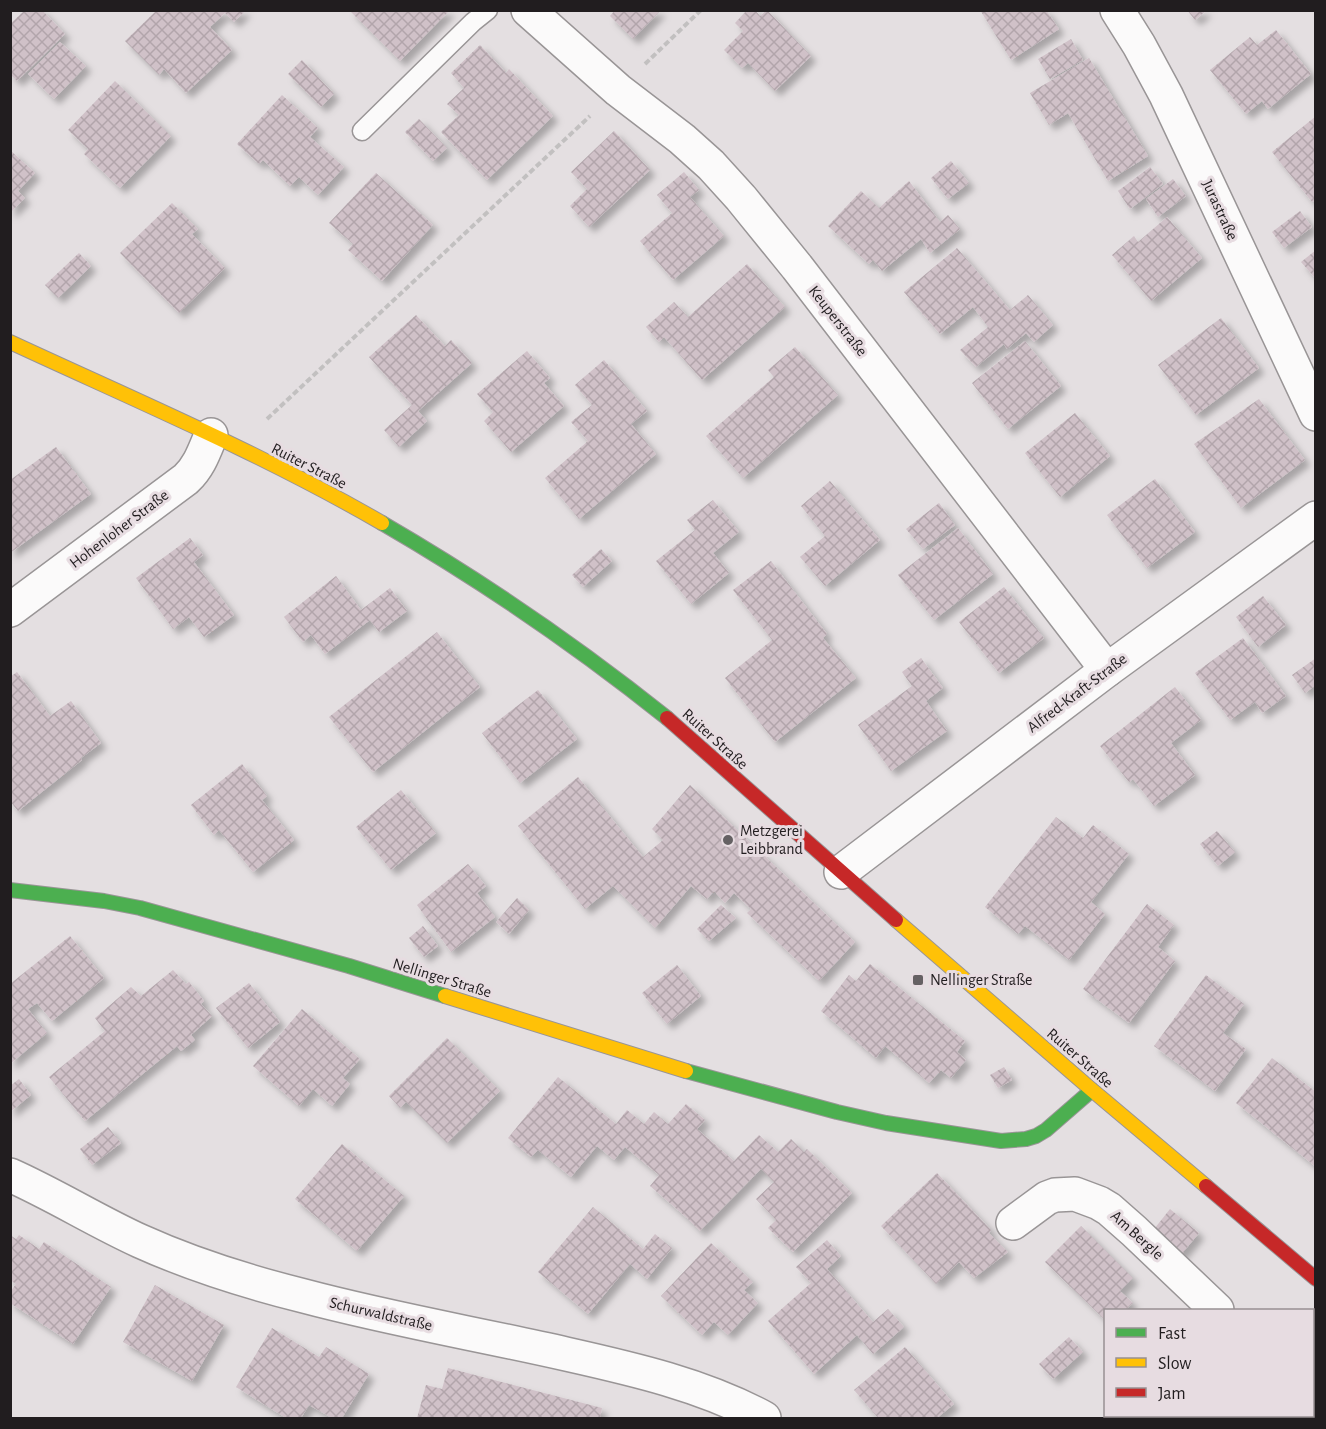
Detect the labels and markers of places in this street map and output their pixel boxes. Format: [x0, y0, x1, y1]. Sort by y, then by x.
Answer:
place label: Metzgerei Leibbrand [740, 823, 803, 857]
marker: Metzgerei Leibbrand [721, 833, 735, 847]
place label: Nellinger Straße [930, 972, 1032, 988]
marker: Nellinger Straße [911, 973, 925, 987]

